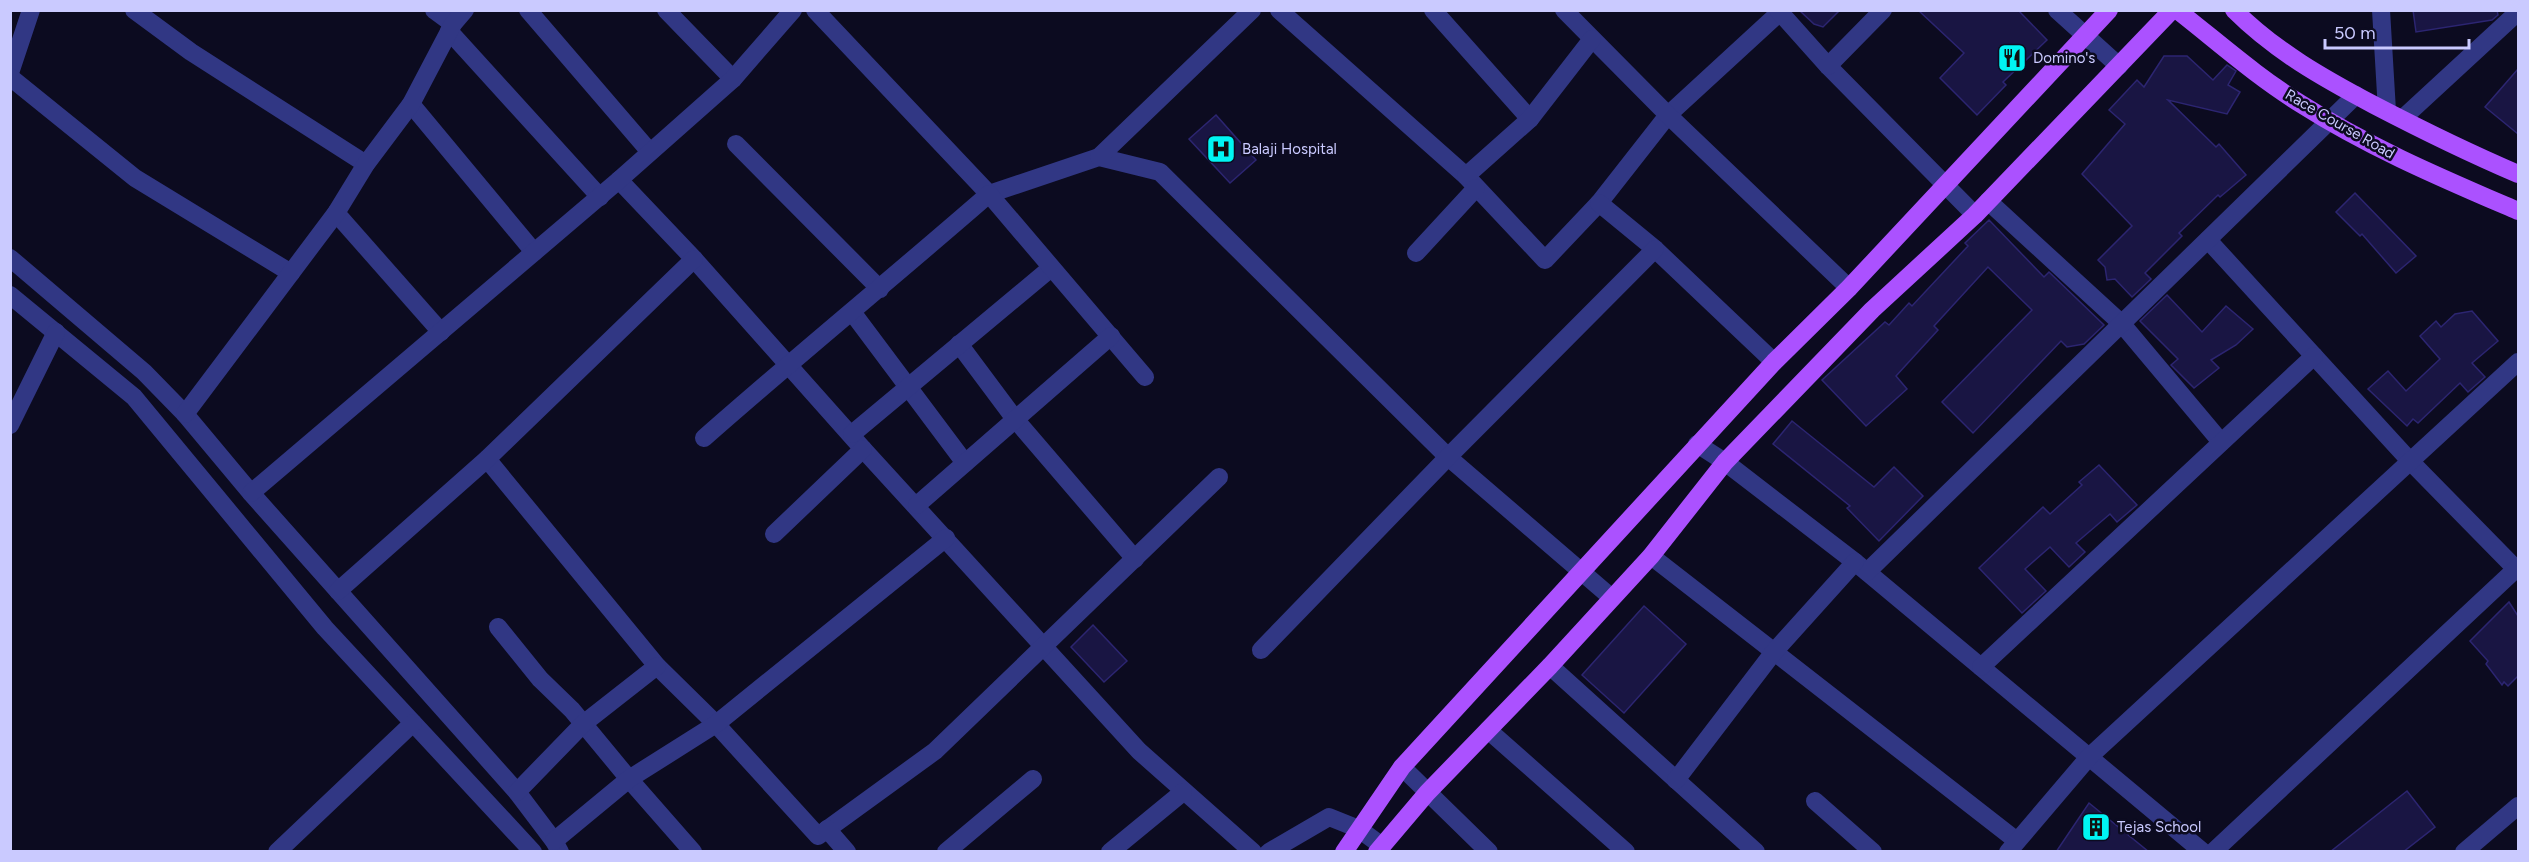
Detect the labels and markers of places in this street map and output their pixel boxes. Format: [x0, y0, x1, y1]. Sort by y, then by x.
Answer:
restaurant icon: Domino's [1996, 42, 2028, 74]
place label: Domino's [2033, 49, 2095, 67]
hospital icon: Balaji Hospital [1205, 133, 1237, 165]
place label: Balaji Hospital [1242, 140, 1337, 158]
building icon: Tejas School [2080, 811, 2112, 843]
place label: Tejas School [2117, 818, 2201, 836]

